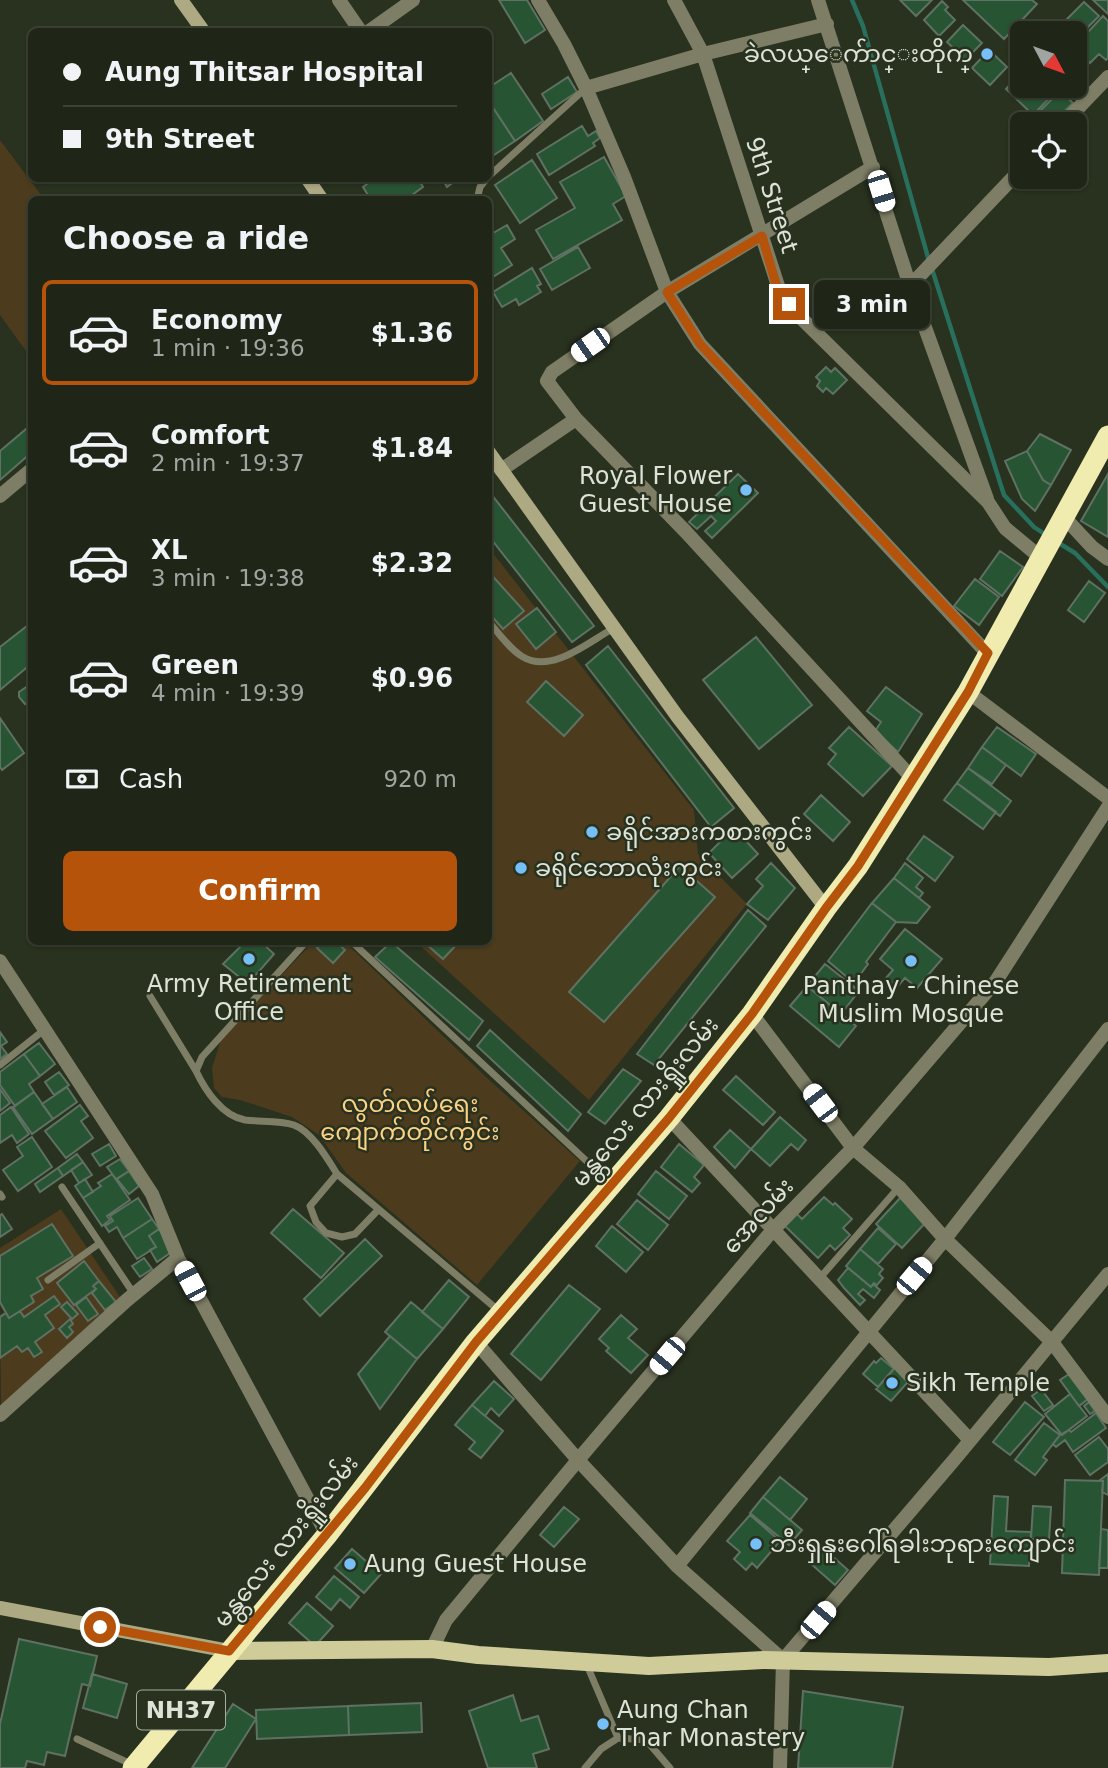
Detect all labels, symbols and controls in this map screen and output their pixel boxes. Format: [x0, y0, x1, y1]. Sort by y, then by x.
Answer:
north arrow [1010, 21, 1087, 98]
map controls [1010, 21, 1087, 189]
place label: ခဲလယ္ေက်ာင္းတိုက္ [744, 38, 973, 73]
marker: ခဲလယ္ေက်ာင္းတိုက္ [979, 46, 995, 62]
text: Aung Thitsar Hospital [105, 57, 424, 87]
button: locate [1010, 112, 1087, 189]
text: 9th Street [105, 124, 255, 154]
street label: 9th Street [740, 133, 804, 257]
car [865, 168, 898, 214]
text: Choose a ride [63, 219, 309, 257]
callout: 3 min [814, 280, 929, 328]
route end [773, 288, 805, 320]
text: 3 min [836, 291, 908, 317]
icon: car [67, 301, 130, 364]
text: Economy [151, 305, 282, 335]
text: $1.36 [371, 318, 453, 348]
car [567, 324, 614, 366]
text: 1 min · 19:36 [151, 335, 305, 361]
icon: car [67, 416, 130, 479]
text: Comfort [151, 420, 269, 450]
text: $1.84 [371, 433, 453, 463]
text: 2 min · 19:37 [151, 450, 305, 476]
place label: Royal Flower Guest House [579, 462, 732, 518]
marker: Royal Flower Guest House [738, 482, 754, 498]
icon: car [67, 531, 130, 594]
text: XL [151, 535, 188, 565]
text: $2.32 [371, 548, 453, 578]
text: 3 min · 19:38 [151, 565, 305, 591]
icon: car [67, 646, 130, 709]
text: Green [151, 650, 239, 680]
text: $0.96 [371, 663, 453, 693]
text: 4 min · 19:39 [151, 680, 305, 706]
icon: cash [63, 760, 101, 798]
text: Cash [119, 764, 183, 794]
text: 920 m [383, 766, 457, 792]
place label: ခရိုင်အားကစားကွင်း [606, 816, 812, 851]
marker: ခရိုင်အားကစားကွင်း [584, 824, 600, 840]
button: Confirm [63, 851, 457, 931]
place label: ခရိုင်ဘောလုံးကွင်း [535, 852, 722, 887]
marker: ခရိုင်ဘောလုံးကွင်း [513, 860, 529, 876]
marker: Army Retirement Office [241, 951, 257, 967]
marker: Panthay - Chinese Muslim Mosque [903, 953, 919, 969]
place label: Army Retirement Office [147, 970, 351, 1026]
place label: Panthay - Chinese Muslim Mosque [803, 972, 1019, 1028]
street label: မန္တလေး လားရှိုးလမ်း [564, 1010, 728, 1196]
car [799, 1080, 842, 1126]
park label: လွတ်လပ်ရေး ကျောက်တိုင်ကွင်း [320, 1088, 500, 1151]
street label: အေလမ်း [715, 1171, 799, 1260]
car [893, 1253, 936, 1299]
car [171, 1258, 210, 1304]
car [646, 1333, 689, 1379]
place label: Sikh Temple [906, 1369, 1050, 1397]
marker: Sikh Temple [884, 1375, 900, 1391]
street label: မန္တလေး လားရှိုးလမ်း [206, 1448, 368, 1636]
place label: ဘီးရှနူးဂေါ်ရခါးဘုရားကျောင်း [770, 1528, 1075, 1563]
marker: ဘီးရှနူးဂေါ်ရခါးဘုရားကျောင်း [748, 1536, 764, 1552]
place label: Aung Guest House [364, 1550, 587, 1578]
marker: Aung Guest House [342, 1556, 358, 1572]
car [797, 1597, 840, 1643]
route start [84, 1611, 116, 1643]
road number: NH37 [137, 1690, 225, 1730]
place label: Aung Chan Thar Monastery [616, 1696, 805, 1752]
marker: Aung Chan Thar Monastery [595, 1716, 611, 1732]

